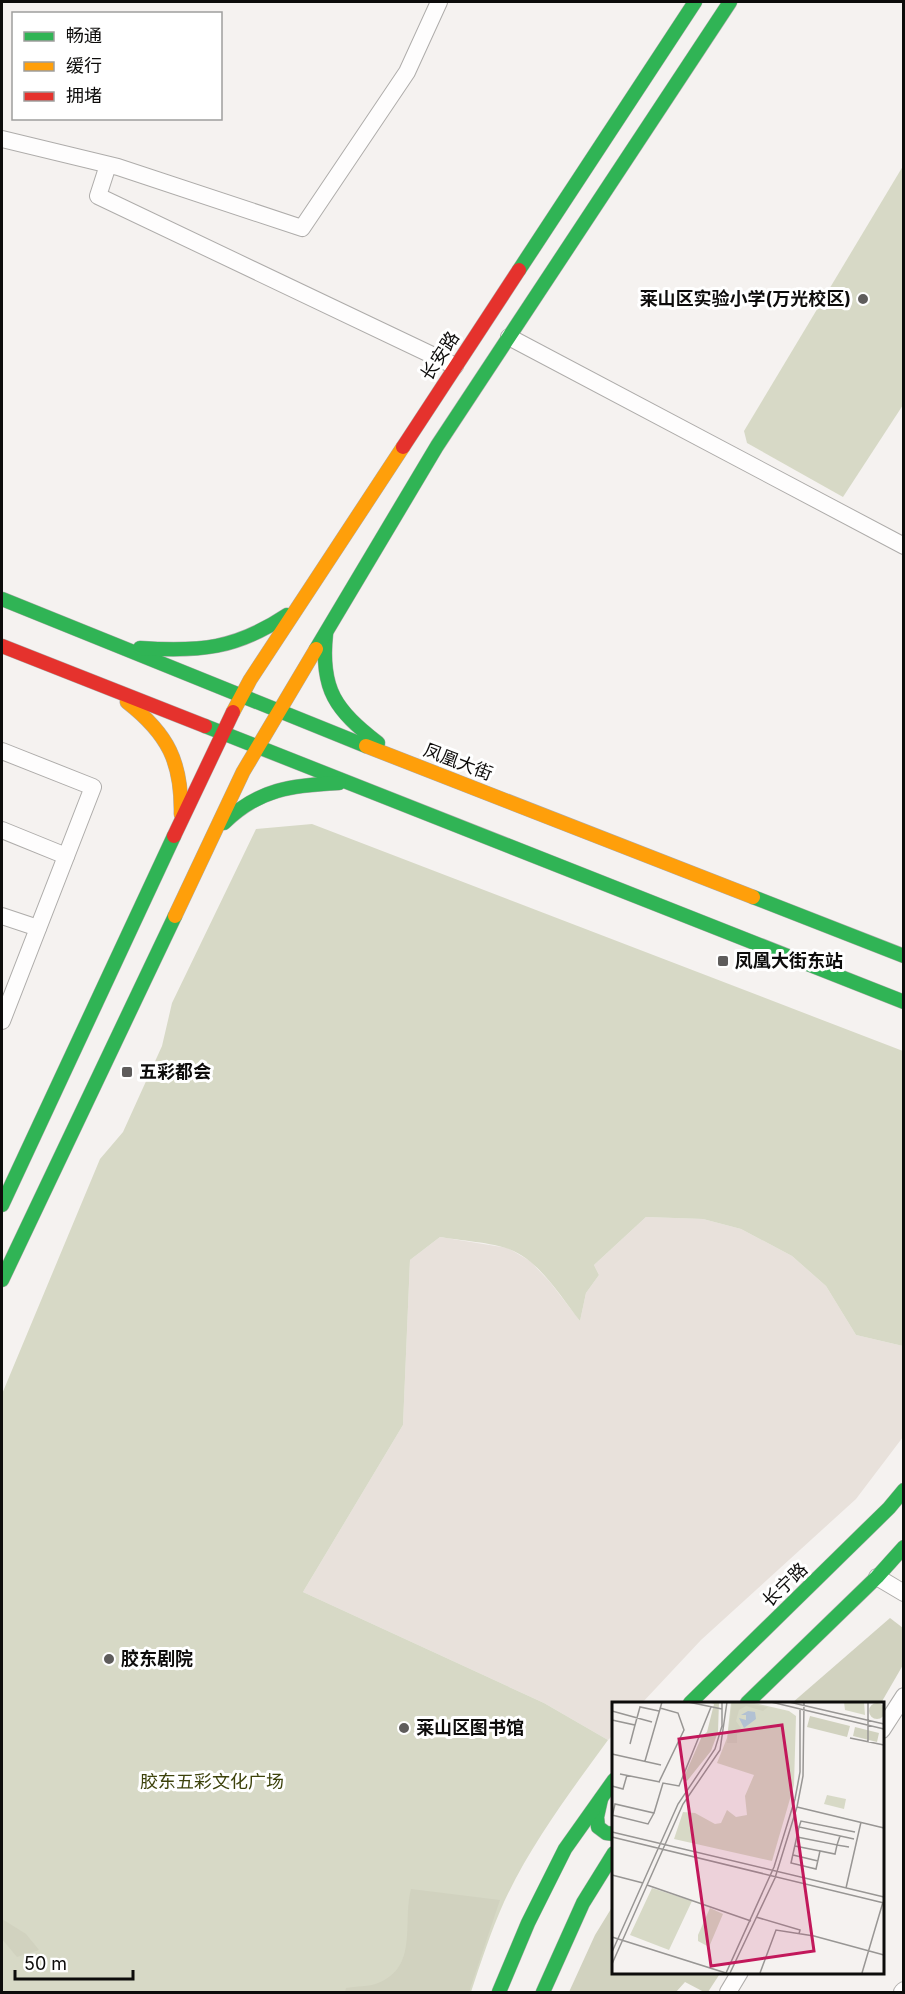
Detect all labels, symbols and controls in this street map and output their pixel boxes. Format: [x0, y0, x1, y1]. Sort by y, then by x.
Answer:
legend [12, 12, 222, 120]
text: 畅通 [66, 25, 102, 46]
text: 缓行 [66, 55, 102, 76]
text: 拥堵 [66, 85, 102, 106]
place label: 莱山区实验小学(万光校区) [639, 288, 851, 309]
marker: 莱山区实验小学(万光校区) [856, 292, 870, 306]
street label: 长安路 [416, 327, 463, 384]
street label: 凤凰大街 [421, 739, 496, 784]
place label: 凤凰大街东站 [735, 950, 843, 971]
marker: 凤凰大街东站 [716, 954, 730, 968]
place label: 五彩都会 [139, 1061, 211, 1082]
marker: 五彩都会 [120, 1065, 134, 1079]
street label: 长宁路 [758, 1558, 811, 1611]
place label: 胶东剧院 [121, 1648, 193, 1669]
marker: 胶东剧院 [102, 1652, 116, 1666]
inset map [612, 1702, 884, 1973]
place label: 莱山区图书馆 [416, 1717, 524, 1738]
marker: 莱山区图书馆 [397, 1721, 411, 1735]
park label: 胶东五彩文化广场 [140, 1771, 284, 1792]
scale bar [15, 1943, 134, 1981]
text: 50 m [24, 1953, 67, 1974]

